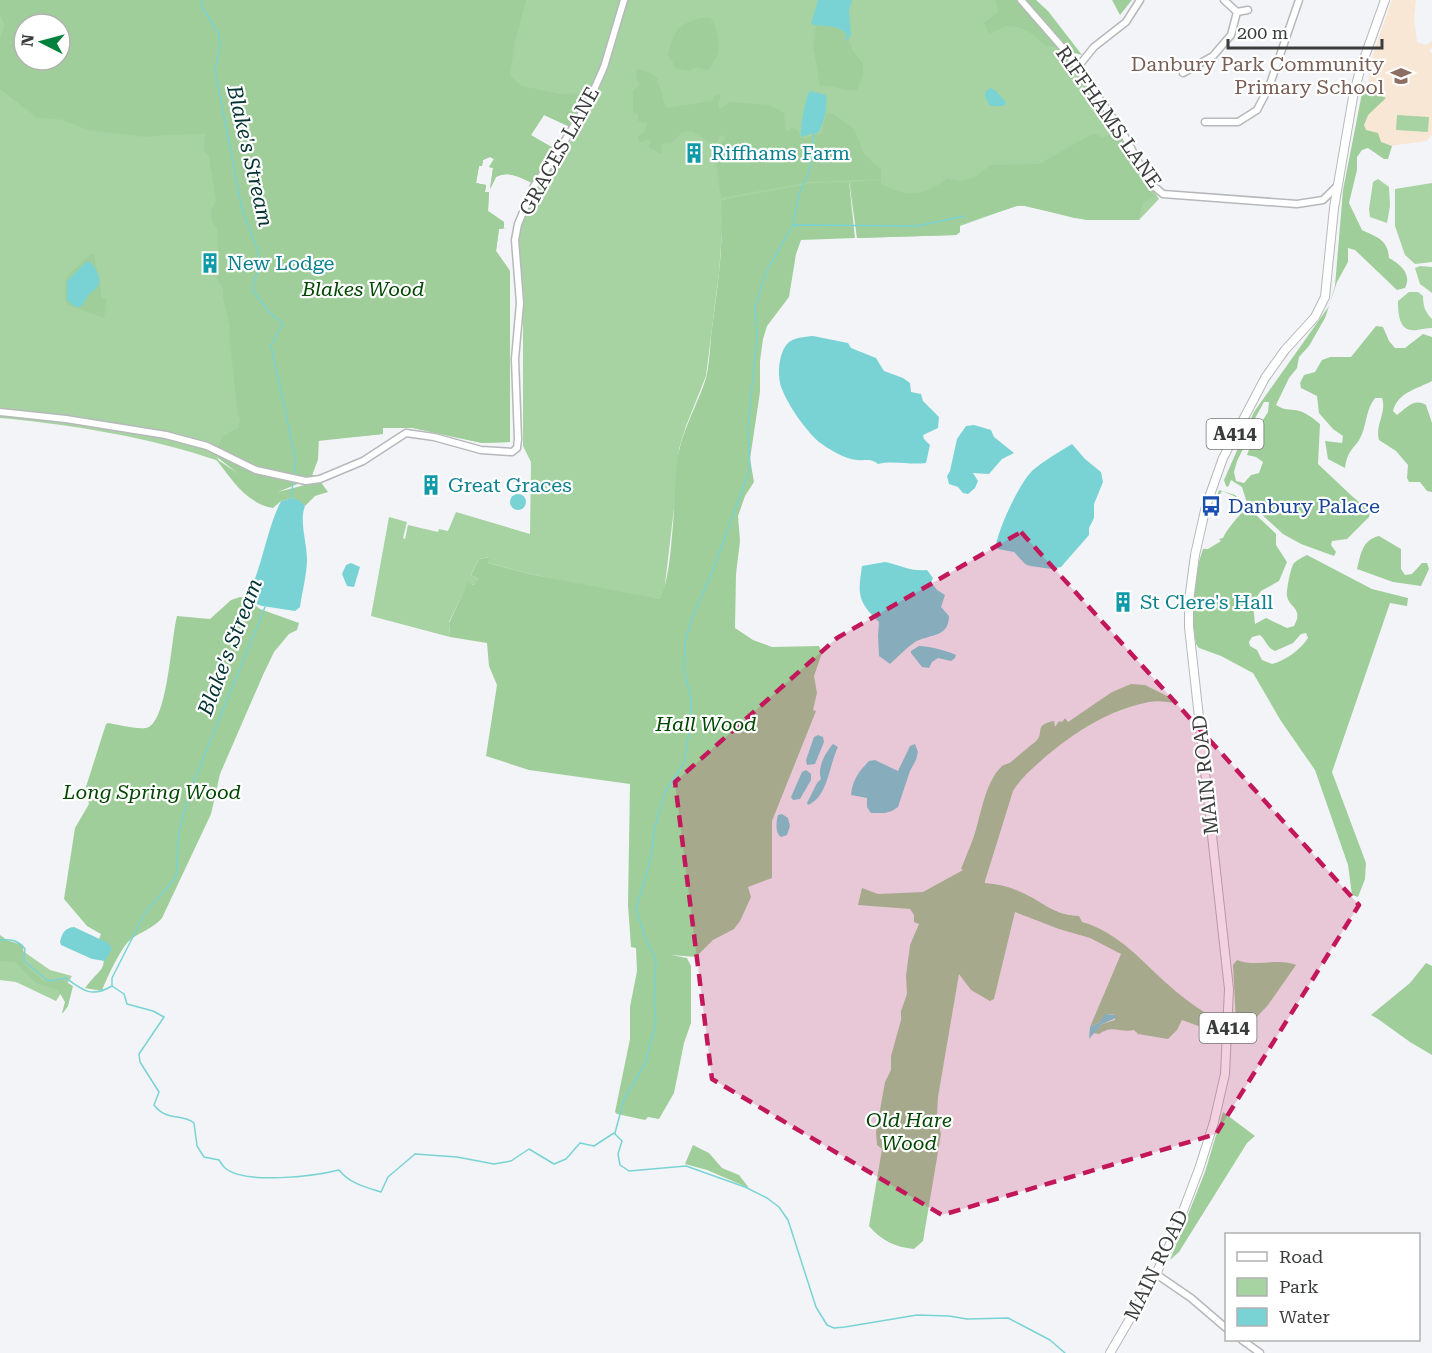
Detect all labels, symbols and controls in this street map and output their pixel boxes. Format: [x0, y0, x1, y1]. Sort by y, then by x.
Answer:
north arrow [12, 12, 72, 72]
scale bar [1228, 12, 1382, 50]
text: 200 m [1237, 22, 1288, 43]
text: N [17, 33, 38, 48]
street label: RIFFHAMS LANE [1051, 41, 1167, 193]
place label: Danbury Park Community Primary School [1131, 52, 1384, 99]
school or university icon: Danbury Park Community Primary School [1389, 64, 1413, 88]
water label: Blake's Stream [222, 82, 278, 229]
street label: GRACES LANE [514, 83, 604, 219]
building icon: Riffhams Farm [682, 141, 706, 165]
place label: Riffhams Farm [711, 141, 850, 165]
building icon: New Lodge [198, 251, 222, 275]
place label: New Lodge [227, 251, 335, 275]
park label: Blakes Wood [301, 277, 424, 301]
road number: A414 [1206, 419, 1264, 449]
building icon: Great Graces [419, 473, 443, 497]
place label: Great Graces [448, 473, 572, 497]
bus stop icon: Danbury Palace [1199, 494, 1223, 518]
place label: Danbury Palace [1228, 494, 1380, 518]
water label: Blake's Stream [193, 575, 267, 720]
building icon: St Clere's Hall [1111, 590, 1135, 614]
place label: St Clere's Hall [1140, 590, 1273, 614]
park label: Hall Wood [654, 712, 757, 736]
street label: MAIN ROAD [1187, 714, 1223, 836]
park label: Long Spring Wood [62, 780, 241, 804]
road number: A414 [1200, 1013, 1256, 1043]
park label: Old Hare Wood [866, 1108, 952, 1155]
street label: MAIN ROAD [1119, 1206, 1193, 1324]
legend [1225, 1233, 1420, 1341]
text: Road [1279, 1246, 1324, 1267]
text: Park [1279, 1276, 1319, 1297]
text: Water [1279, 1306, 1330, 1327]

